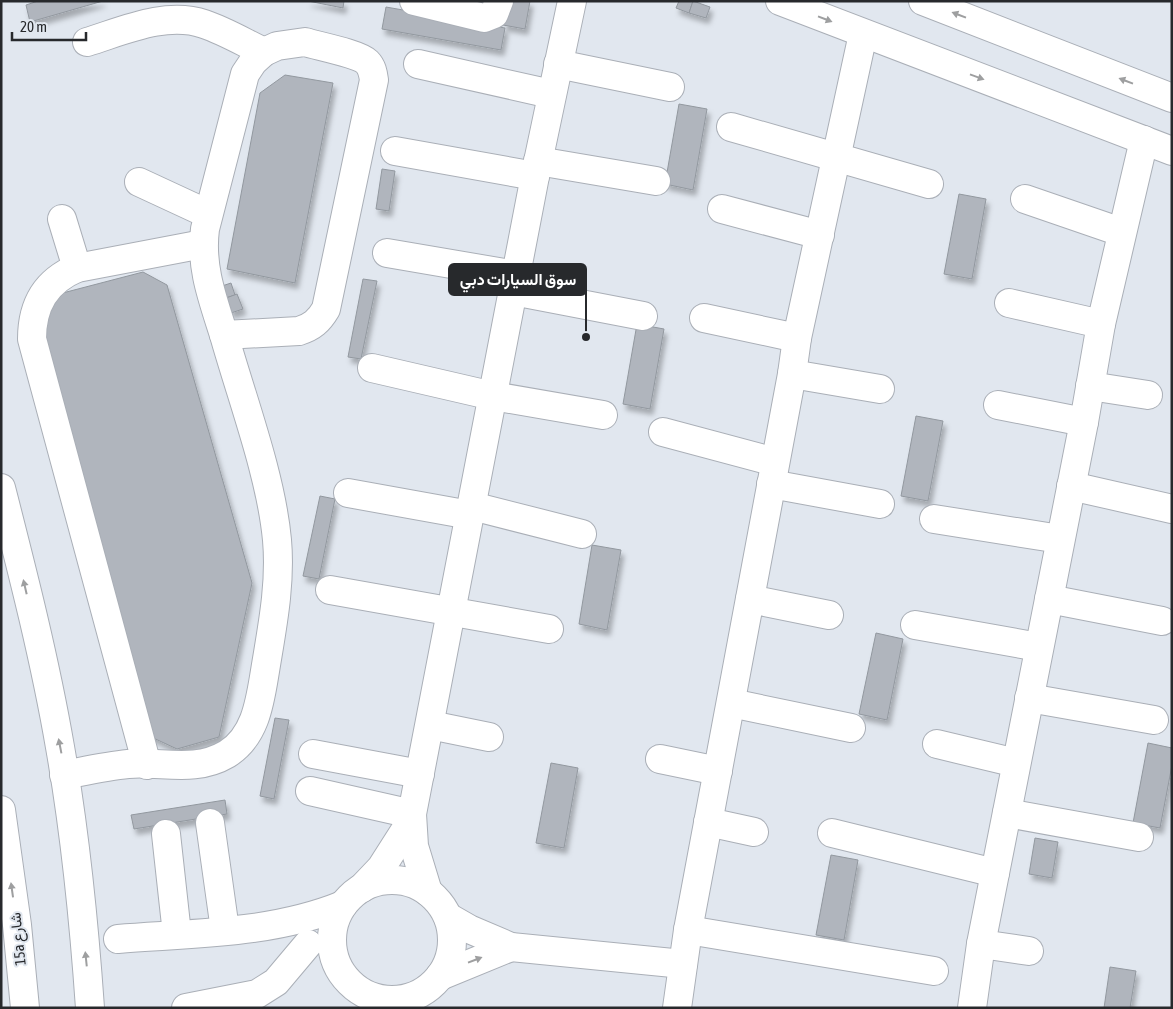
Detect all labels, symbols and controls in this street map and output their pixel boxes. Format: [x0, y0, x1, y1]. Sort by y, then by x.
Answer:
scale bar [12, 10, 86, 42]
one-way arrow [951, 11, 966, 18]
one-way arrow [818, 15, 833, 23]
text: 20 m [20, 18, 47, 35]
one-way arrow [970, 73, 985, 81]
one-way arrow [1119, 76, 1133, 84]
callout: سوق السيارات دبي [449, 264, 586, 295]
text: سوق السيارات دبي [460, 270, 576, 293]
one-way arrow [21, 580, 29, 595]
one-way arrow [55, 738, 63, 754]
one-way arrow [8, 881, 16, 897]
street label: 15a شارع [6, 911, 32, 966]
one-way arrow [82, 951, 90, 967]
one-way arrow [468, 956, 483, 964]

